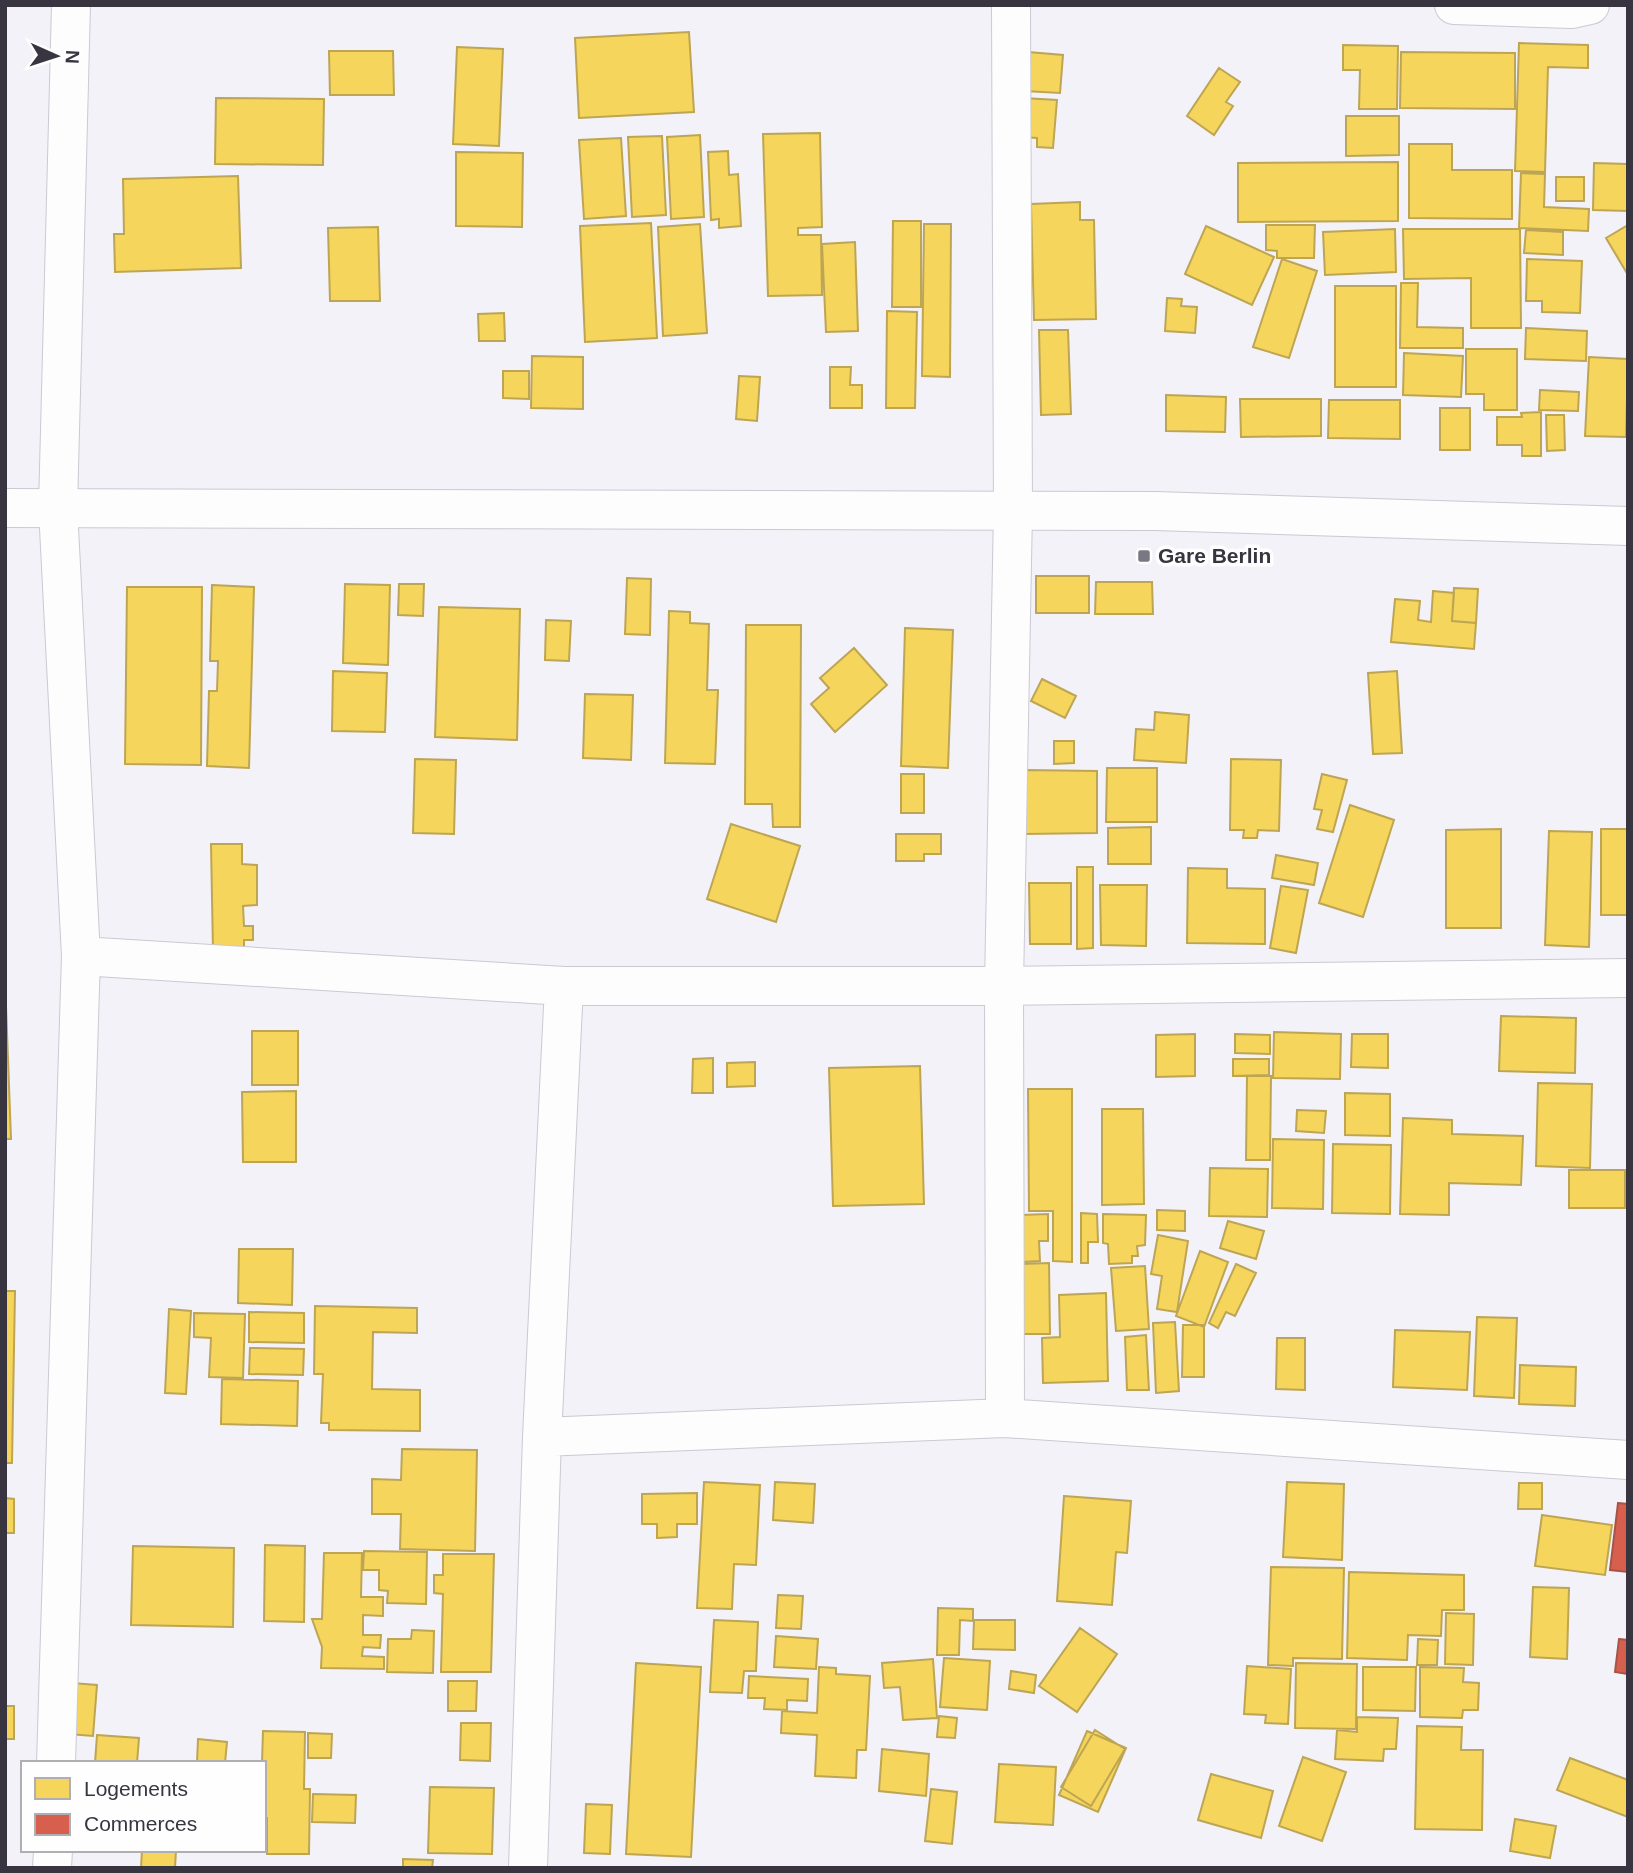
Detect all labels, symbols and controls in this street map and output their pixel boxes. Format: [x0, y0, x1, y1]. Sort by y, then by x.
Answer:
north arrow [21, 21, 91, 91]
text: N [62, 49, 83, 64]
place label: Gare Berlin [1158, 544, 1271, 567]
marker: Gare Berlin [1136, 548, 1152, 564]
legend [21, 1761, 266, 1852]
text: Logements [84, 1777, 188, 1800]
text: Commerces [84, 1812, 197, 1835]

